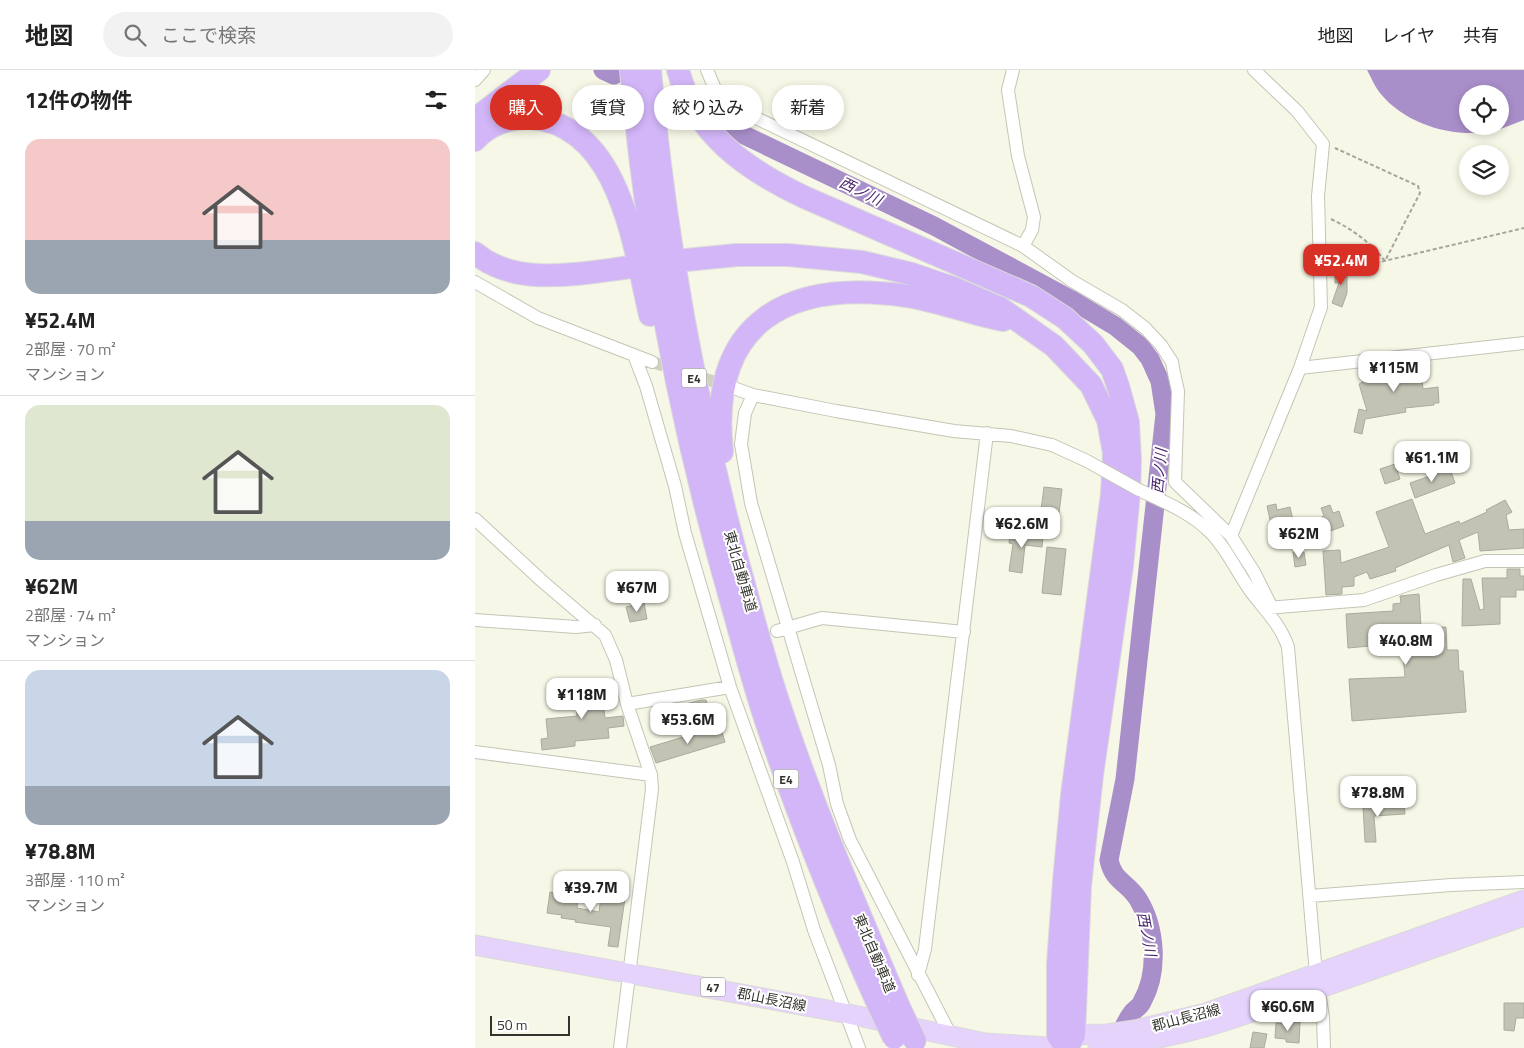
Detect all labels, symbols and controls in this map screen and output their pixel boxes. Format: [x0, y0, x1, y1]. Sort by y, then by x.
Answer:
search box [103, 12, 453, 57]
text: 地図 [25, 17, 73, 53]
text: ここで検索 [161, 20, 256, 49]
icon: search [121, 21, 149, 49]
text: 地図 [1318, 22, 1354, 49]
text: レイヤ [1382, 22, 1435, 49]
text: 共有 [1463, 22, 1499, 49]
text: 12件の物件 [25, 84, 133, 116]
chip: 購入 [490, 85, 562, 130]
chip: 賃貸 [572, 85, 644, 130]
chip: 絞り込み [654, 85, 762, 130]
chip: 新着 [772, 85, 844, 130]
map controls [1459, 85, 1509, 195]
button: locate [1459, 85, 1509, 135]
icon: filters [422, 86, 450, 114]
button: layers [1459, 145, 1509, 195]
water label: 西ノ川 [836, 171, 888, 212]
icon: home [193, 172, 283, 262]
pin: ¥52.4M [1300, 244, 1382, 286]
text: ¥52.4M [1314, 248, 1368, 272]
text: ¥52.4M [25, 304, 95, 336]
text: 2部屋 · 70 m² [25, 337, 116, 361]
pin: ¥115M [1359, 350, 1429, 393]
text: ¥115M [1369, 355, 1419, 379]
text: マンション [25, 362, 105, 386]
road number: E4 [681, 368, 707, 388]
icon: home [193, 437, 283, 527]
pin: ¥61.1M [1391, 440, 1473, 483]
text: ¥61.1M [1405, 445, 1459, 469]
water label: 西ノ川 [1146, 446, 1173, 494]
pin: ¥62.6M [981, 506, 1063, 549]
text: ¥62.6M [995, 511, 1049, 535]
pin: ¥62M [1269, 516, 1329, 559]
text: ¥62M [1279, 521, 1319, 545]
street label: 東北自動車道 [719, 528, 763, 614]
text: ¥62M [25, 570, 78, 602]
pin: ¥67M [607, 570, 667, 613]
text: ¥67M [617, 575, 657, 599]
text: 2部屋 · 74 m² [25, 603, 116, 627]
pin: ¥40.8M [1365, 624, 1447, 666]
text: マンション [25, 628, 105, 652]
text: ¥40.8M [1379, 628, 1433, 652]
pin: ¥118M [547, 678, 617, 720]
text: ¥118M [557, 682, 607, 706]
icon: home [193, 702, 283, 792]
pin: ¥53.6M [647, 702, 729, 745]
text: ¥53.6M [661, 707, 715, 731]
road number: E4 [773, 770, 799, 789]
pin: ¥78.8M [1337, 776, 1419, 818]
text: ¥78.8M [1351, 780, 1405, 804]
text: ¥78.8M [25, 835, 95, 867]
text: 3部屋 · 110 m² [25, 868, 125, 892]
pin: ¥39.7M [550, 870, 632, 913]
text: ¥39.7M [564, 875, 618, 899]
text: マンション [25, 893, 105, 917]
street label: 東北自動車道 [849, 910, 901, 996]
water label: 西ノ川 [1131, 910, 1163, 960]
road number: 47 [701, 978, 725, 996]
street label: 郡山長沼線 [736, 982, 808, 1016]
pin: ¥60.6M [1247, 990, 1329, 1032]
text: ¥60.6M [1261, 994, 1315, 1018]
street label: 郡山長沼線 [1149, 998, 1223, 1036]
scale bar [490, 1013, 570, 1036]
text: 50 m [497, 1014, 527, 1035]

